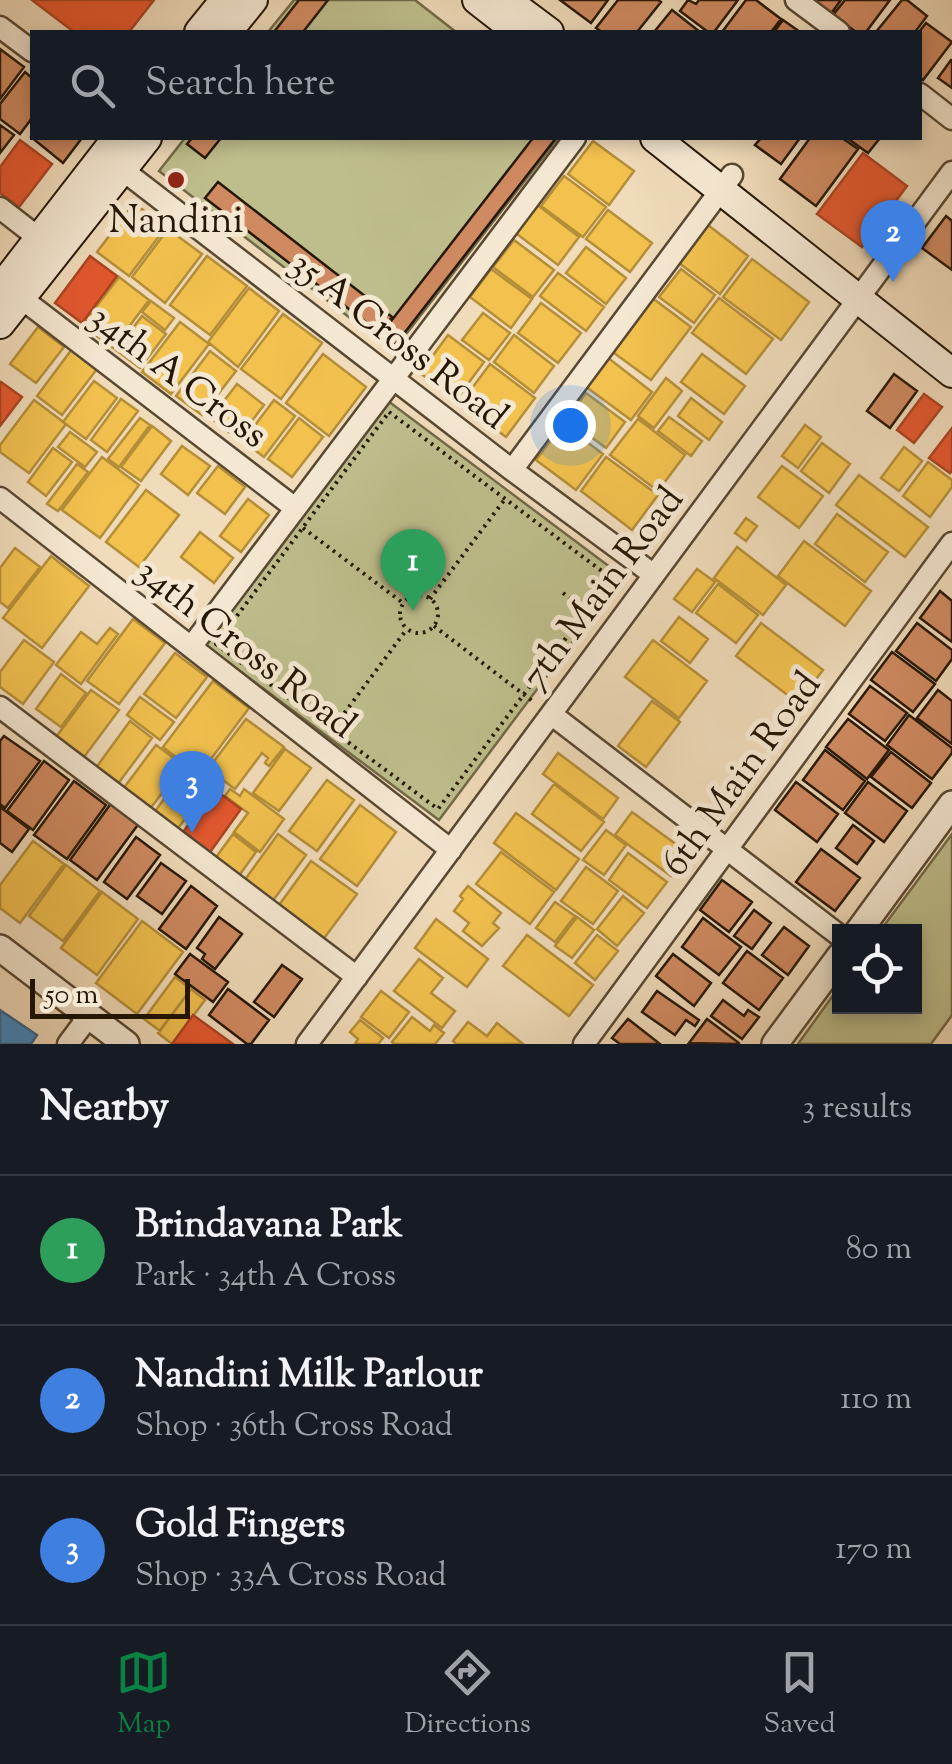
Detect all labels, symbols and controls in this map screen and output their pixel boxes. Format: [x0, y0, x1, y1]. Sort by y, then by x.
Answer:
search box [30, 30, 922, 140]
icon: search [65, 58, 120, 113]
text: Search here [145, 58, 336, 112]
marker: Nandini [165, 169, 187, 191]
place label: Nandini [108, 196, 244, 250]
pin: 2 [860, 200, 926, 282]
street label: 35 A Cross Road [277, 240, 518, 445]
street label: 34th A Cross [76, 293, 277, 463]
your location [545, 400, 596, 451]
street label: 7th Main Road [510, 477, 698, 702]
pin: 1 [380, 528, 446, 611]
street label: 34th Cross Road [123, 547, 366, 753]
street label: 6th Main Road [650, 662, 836, 889]
pin: 3 [160, 750, 224, 833]
map controls [832, 924, 922, 1014]
button: locate [832, 924, 922, 1014]
scale bar [30, 974, 190, 1018]
text: 50 m [45, 976, 99, 1016]
text: Nearby [40, 1079, 169, 1139]
text: 3 results [802, 1086, 912, 1132]
text: Brindavana Park [135, 1200, 403, 1254]
text: 1 [67, 1227, 78, 1273]
text: 80 m [846, 1227, 912, 1273]
text: Park · 34th A Cross [135, 1254, 396, 1300]
text: Nandini Milk Parlour [135, 1350, 483, 1404]
text: 2 [65, 1377, 80, 1423]
text: 110 m [840, 1377, 912, 1423]
text: Shop · 36th Cross Road [135, 1404, 453, 1450]
text: Gold Fingers [135, 1500, 345, 1554]
text: 3 [66, 1527, 79, 1573]
text: 170 m [835, 1527, 912, 1573]
text: Shop · 33A Cross Road [135, 1554, 447, 1600]
tab: Map [116, 1645, 171, 1745]
tab: Directions [404, 1645, 531, 1745]
tab: Saved [764, 1645, 836, 1745]

